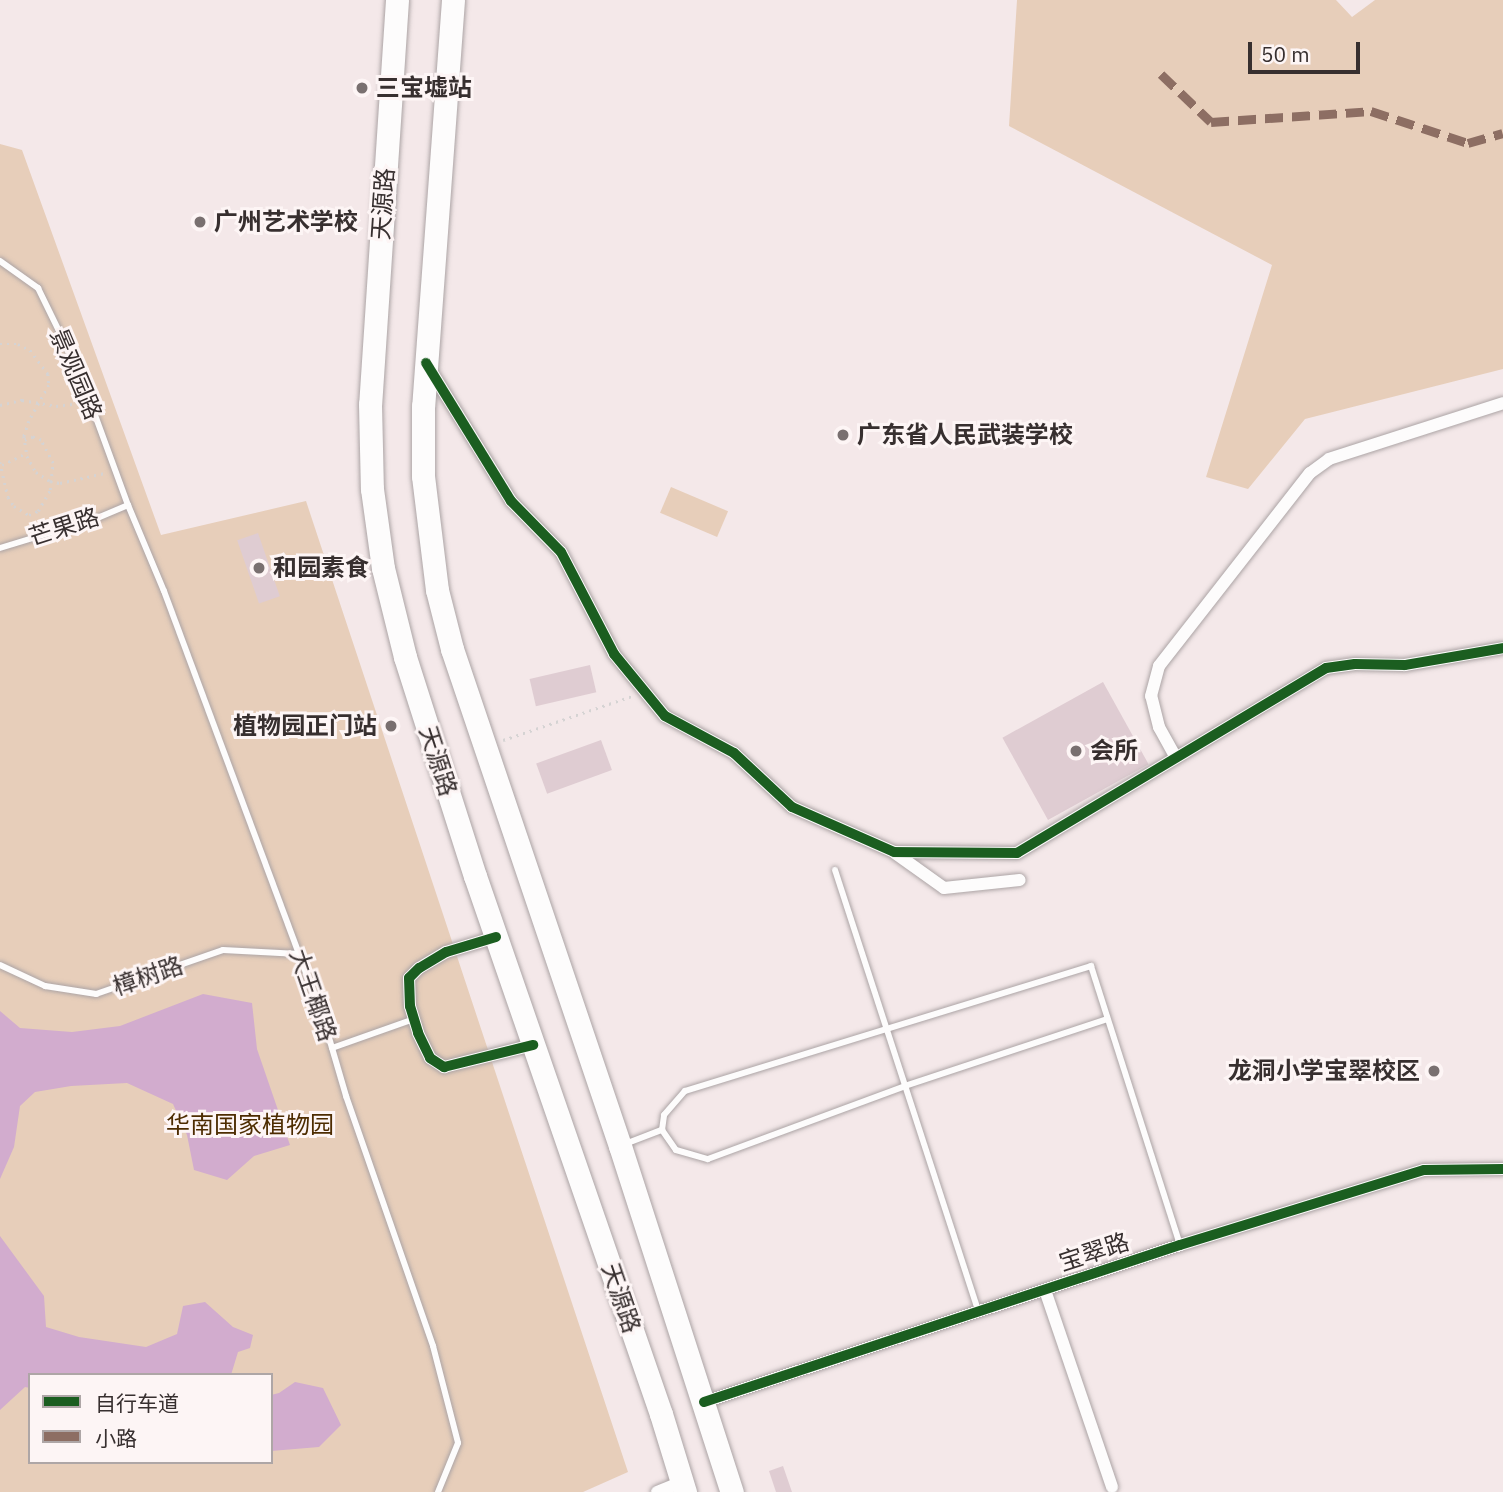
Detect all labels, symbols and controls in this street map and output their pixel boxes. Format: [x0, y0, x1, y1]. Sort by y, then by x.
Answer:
scale bar [1251, 28, 1363, 72]
text: 50 m [1261, 40, 1310, 68]
place label: 三宝墟站 [376, 74, 472, 102]
marker: 三宝墟站 [354, 80, 370, 96]
street label: 天源路 [366, 167, 400, 241]
place label: 广州艺术学校 [214, 208, 358, 236]
marker: 广州艺术学校 [192, 214, 208, 230]
street label: 景观园路 [44, 324, 108, 424]
place label: 广东省人民武装学校 [857, 421, 1073, 449]
marker: 广东省人民武装学校 [835, 427, 851, 443]
street label: 芒果路 [25, 502, 103, 552]
place label: 和园素食 [273, 554, 369, 582]
marker: 和园素食 [251, 560, 267, 576]
place label: 植物园正门站 [233, 712, 377, 740]
marker: 植物园正门站 [383, 718, 399, 734]
street label: 天源路 [413, 722, 463, 800]
place label: 会所 [1090, 737, 1138, 765]
marker: 会所 [1068, 743, 1084, 759]
street label: 大王椰路 [284, 945, 342, 1045]
street label: 樟树路 [109, 951, 187, 1001]
place label: 龙洞小学宝翠校区 [1228, 1057, 1420, 1085]
marker: 龙洞小学宝翠校区 [1426, 1063, 1442, 1079]
park label: 华南国家植物园 [166, 1111, 334, 1139]
street label: 宝翠路 [1055, 1227, 1133, 1277]
street label: 天源路 [596, 1259, 646, 1337]
legend [28, 1373, 273, 1464]
text: 自行车道 [95, 1389, 179, 1417]
text: 小路 [95, 1424, 137, 1452]

